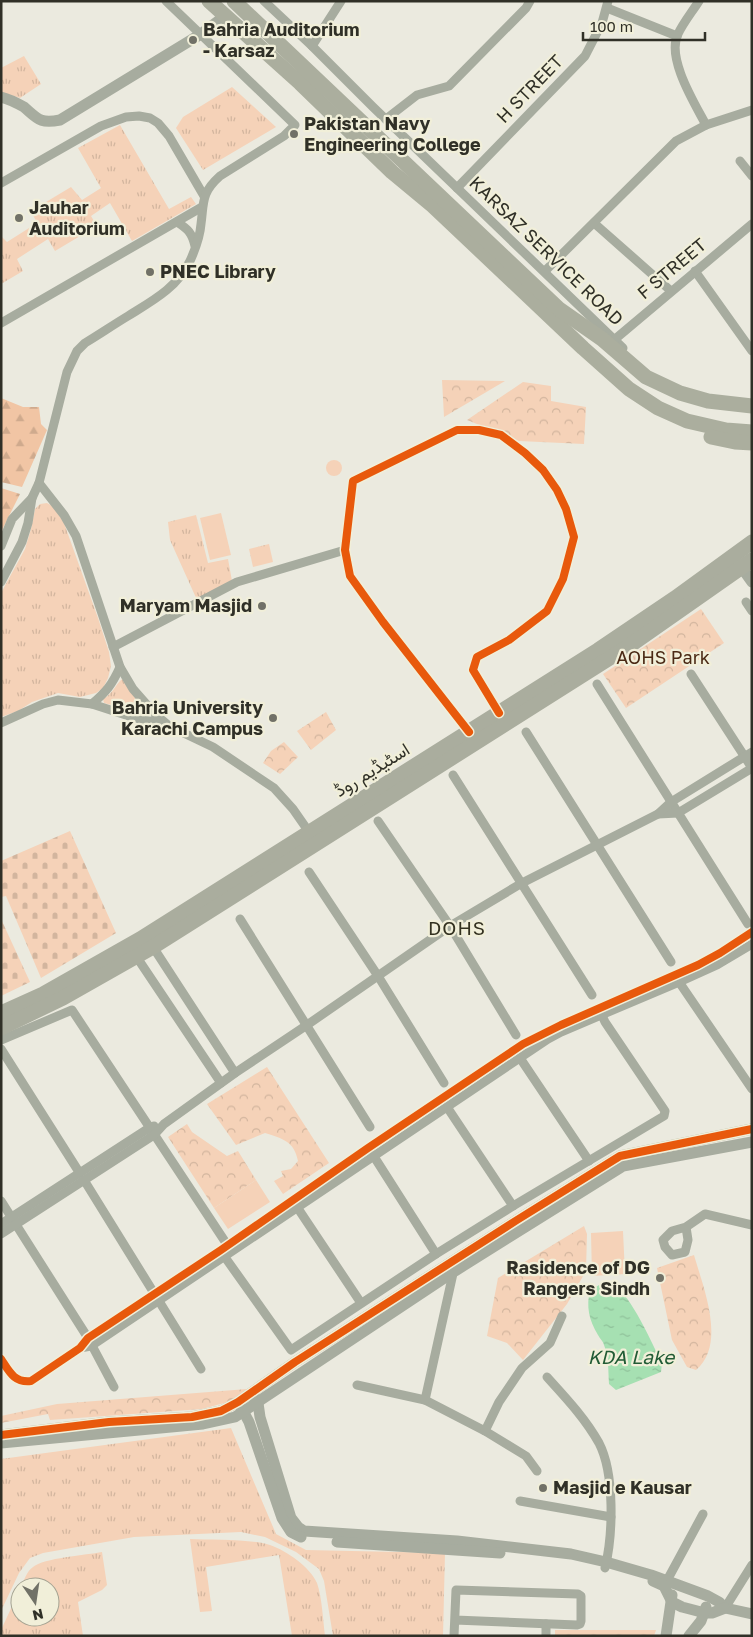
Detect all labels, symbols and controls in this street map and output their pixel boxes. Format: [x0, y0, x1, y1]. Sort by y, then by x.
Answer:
scale bar [583, 10, 706, 42]
text: 100 m [590, 17, 633, 35]
place label: Bahria Auditorium - Karsaz [203, 18, 360, 61]
marker: Bahria Auditorium - Karsaz [187, 34, 199, 46]
street label: H STREET [491, 50, 567, 127]
place label: Pakistan Navy Engineering College [304, 112, 481, 155]
marker: Pakistan Navy Engineering College [288, 128, 300, 140]
street label: KARSAZ SERVICE ROAD [465, 171, 628, 330]
place label: Jauhar Auditorium [29, 196, 125, 239]
marker: Jauhar Auditorium [13, 212, 25, 224]
street label: F STREET [632, 233, 710, 303]
place label: PNEC Library [160, 260, 276, 282]
marker: PNEC Library [144, 266, 156, 278]
place label: Maryam Masjid [120, 594, 252, 616]
marker: Maryam Masjid [256, 600, 268, 612]
park label: AOHS Park [616, 646, 710, 668]
place label: Bahria University Karachi Campus [112, 696, 263, 739]
marker: Bahria University Karachi Campus [267, 712, 279, 724]
street label: اسٹیڈیم روڈ [330, 737, 414, 803]
district label: DOHS [428, 916, 486, 939]
place label: Rasidence of DG Rangers Sindh [506, 1256, 650, 1299]
marker: Rasidence of DG Rangers Sindh [654, 1272, 666, 1284]
water label: KDA Lake [588, 1345, 676, 1368]
place label: Masjid e Kausar [553, 1476, 692, 1498]
marker: Masjid e Kausar [537, 1482, 549, 1494]
north arrow [10, 1577, 60, 1627]
text: N [31, 1606, 45, 1625]

